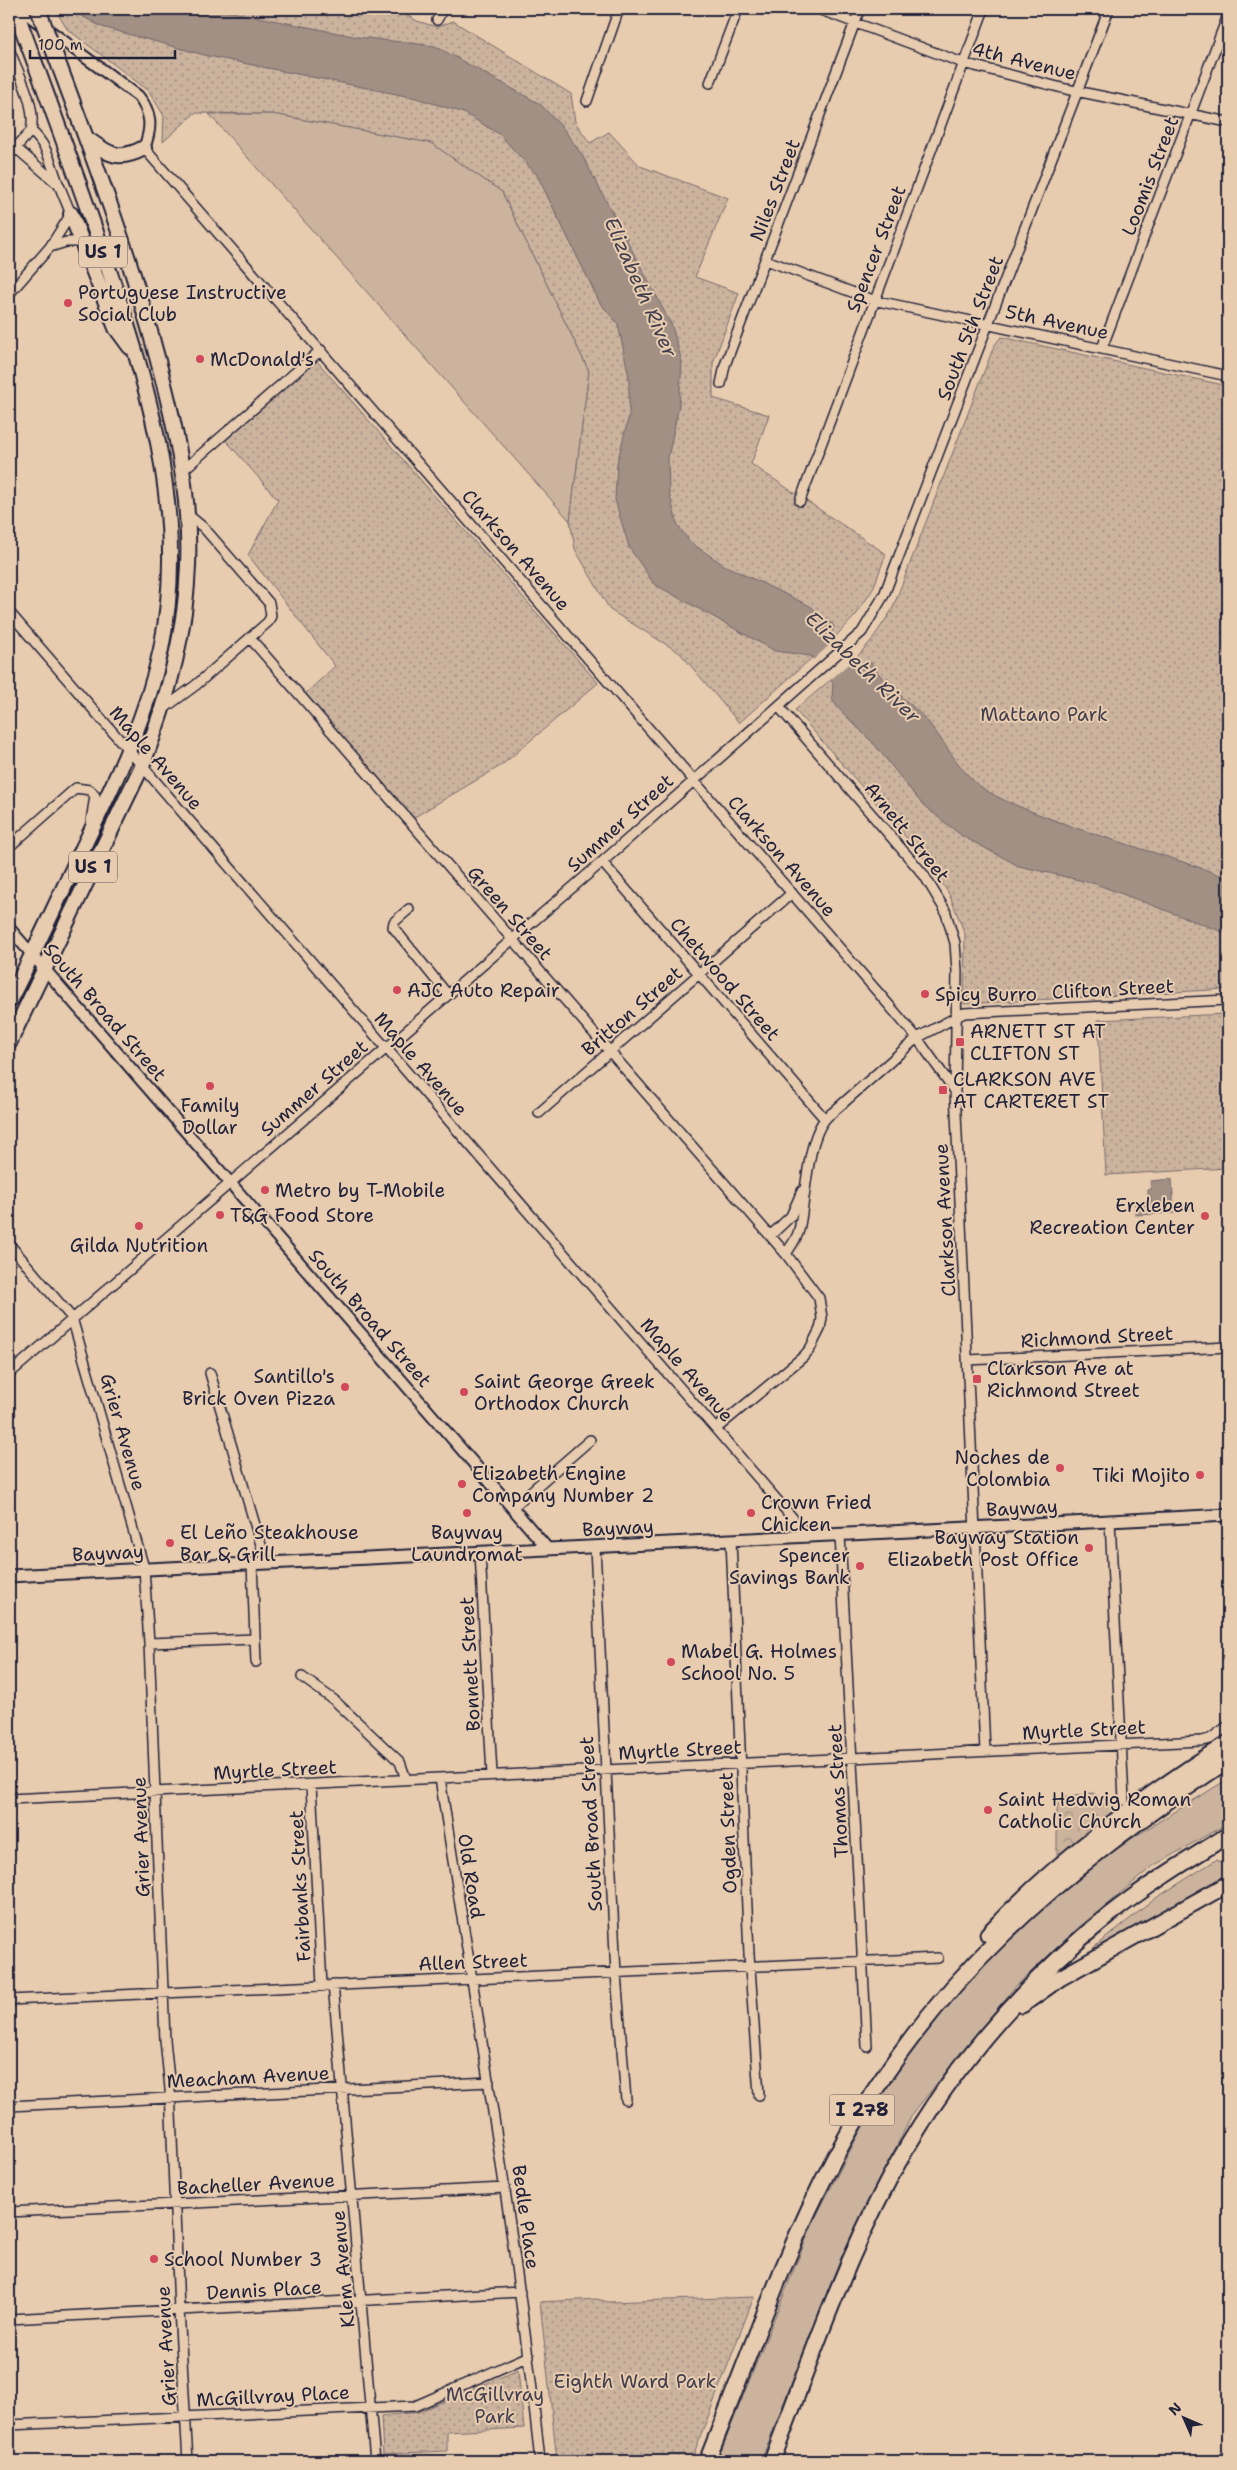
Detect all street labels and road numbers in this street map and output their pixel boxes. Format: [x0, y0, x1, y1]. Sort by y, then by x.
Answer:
street label: 4th Avenue [969, 36, 1079, 86]
street label: Loomis Street [1116, 113, 1184, 239]
street label: Niles Street [744, 135, 806, 245]
street label: Spencer Street [840, 182, 912, 316]
road number: US 1 [79, 236, 127, 268]
street label: South 5th Street [931, 252, 1009, 404]
street label: 5th Avenue [1003, 299, 1111, 345]
street label: Clarkson Avenue [456, 484, 576, 616]
street label: Maple Avenue [104, 701, 208, 815]
street label: Summer Street [561, 768, 679, 878]
street label: Arnett Street [859, 777, 955, 887]
street label: Clarkson Avenue [722, 790, 842, 922]
road number: US 1 [69, 852, 117, 882]
street label: Green Street [462, 860, 558, 966]
street label: Chetwood Street [665, 912, 785, 1046]
street label: South Broad Street [38, 938, 172, 1086]
street label: Britton Street [576, 960, 688, 1062]
street label: Clifton Street [1051, 973, 1175, 1005]
street label: Maple Avenue [369, 1007, 473, 1121]
street label: Summer Street [255, 1034, 373, 1142]
street label: Clarkson Avenue [929, 1143, 961, 1297]
street label: South Broad Street [303, 1244, 437, 1392]
street label: Maple Avenue [635, 1313, 739, 1427]
street label: Richmond Street [1020, 1321, 1174, 1353]
street label: Grier Avenue [94, 1371, 152, 1493]
street label: Bayway [985, 1494, 1059, 1522]
street label: Bayway [581, 1514, 655, 1542]
street label: Bayway [71, 1539, 145, 1567]
street label: Bonnett Street [454, 1596, 486, 1732]
street label: Myrtle Street [1022, 1714, 1146, 1746]
street label: Thomas Street [822, 1724, 854, 1858]
street label: Myrtle Street [618, 1734, 742, 1766]
street label: South Broad Street [574, 1736, 608, 1912]
street label: Myrtle Street [213, 1754, 337, 1786]
street label: Ogden Street [713, 1772, 743, 1894]
street label: Grier Avenue [126, 1776, 156, 1898]
street label: Fairbanks Street [284, 1810, 316, 1962]
street label: Old Road [452, 1832, 490, 1920]
street label: Allen Street [418, 1948, 528, 1976]
street label: Meacham Avenue [166, 2060, 330, 2094]
road number: I 278 [830, 2094, 894, 2126]
street label: Bedle Place [506, 2163, 546, 2271]
street label: Bacheller Avenue [176, 2167, 336, 2201]
street label: Klem Avenue [325, 2209, 361, 2329]
street label: Dennis Place [206, 2275, 322, 2305]
street label: Grier Avenue [150, 2285, 182, 2407]
street label: McGillvray Place [196, 2380, 350, 2412]

